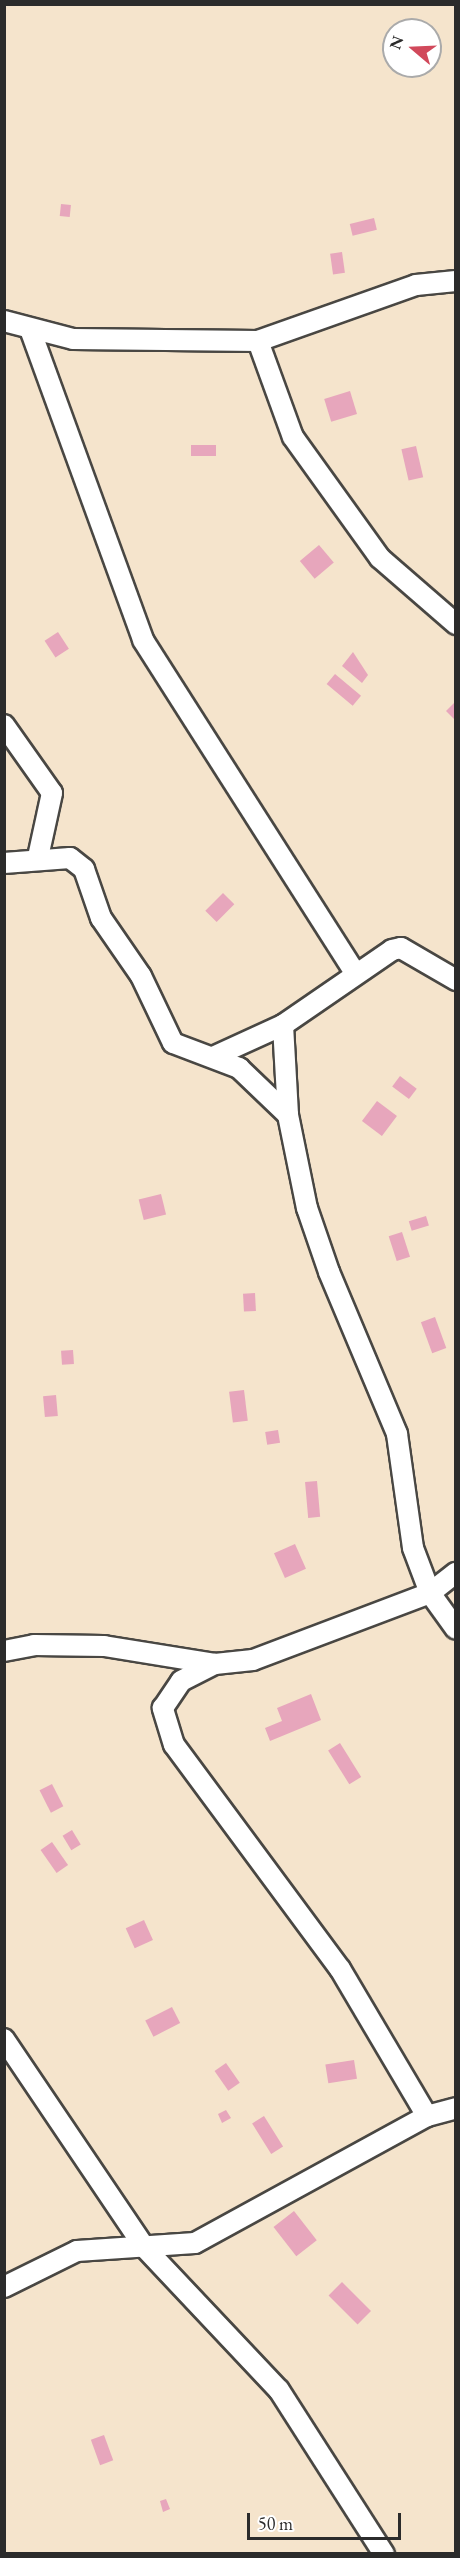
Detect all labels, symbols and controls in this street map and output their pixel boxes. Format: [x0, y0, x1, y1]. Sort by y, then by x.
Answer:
north arrow [382, 18, 442, 78]
text: N [384, 33, 408, 52]
scale bar [250, 2501, 404, 2539]
text: 50 m [258, 2512, 293, 2535]

